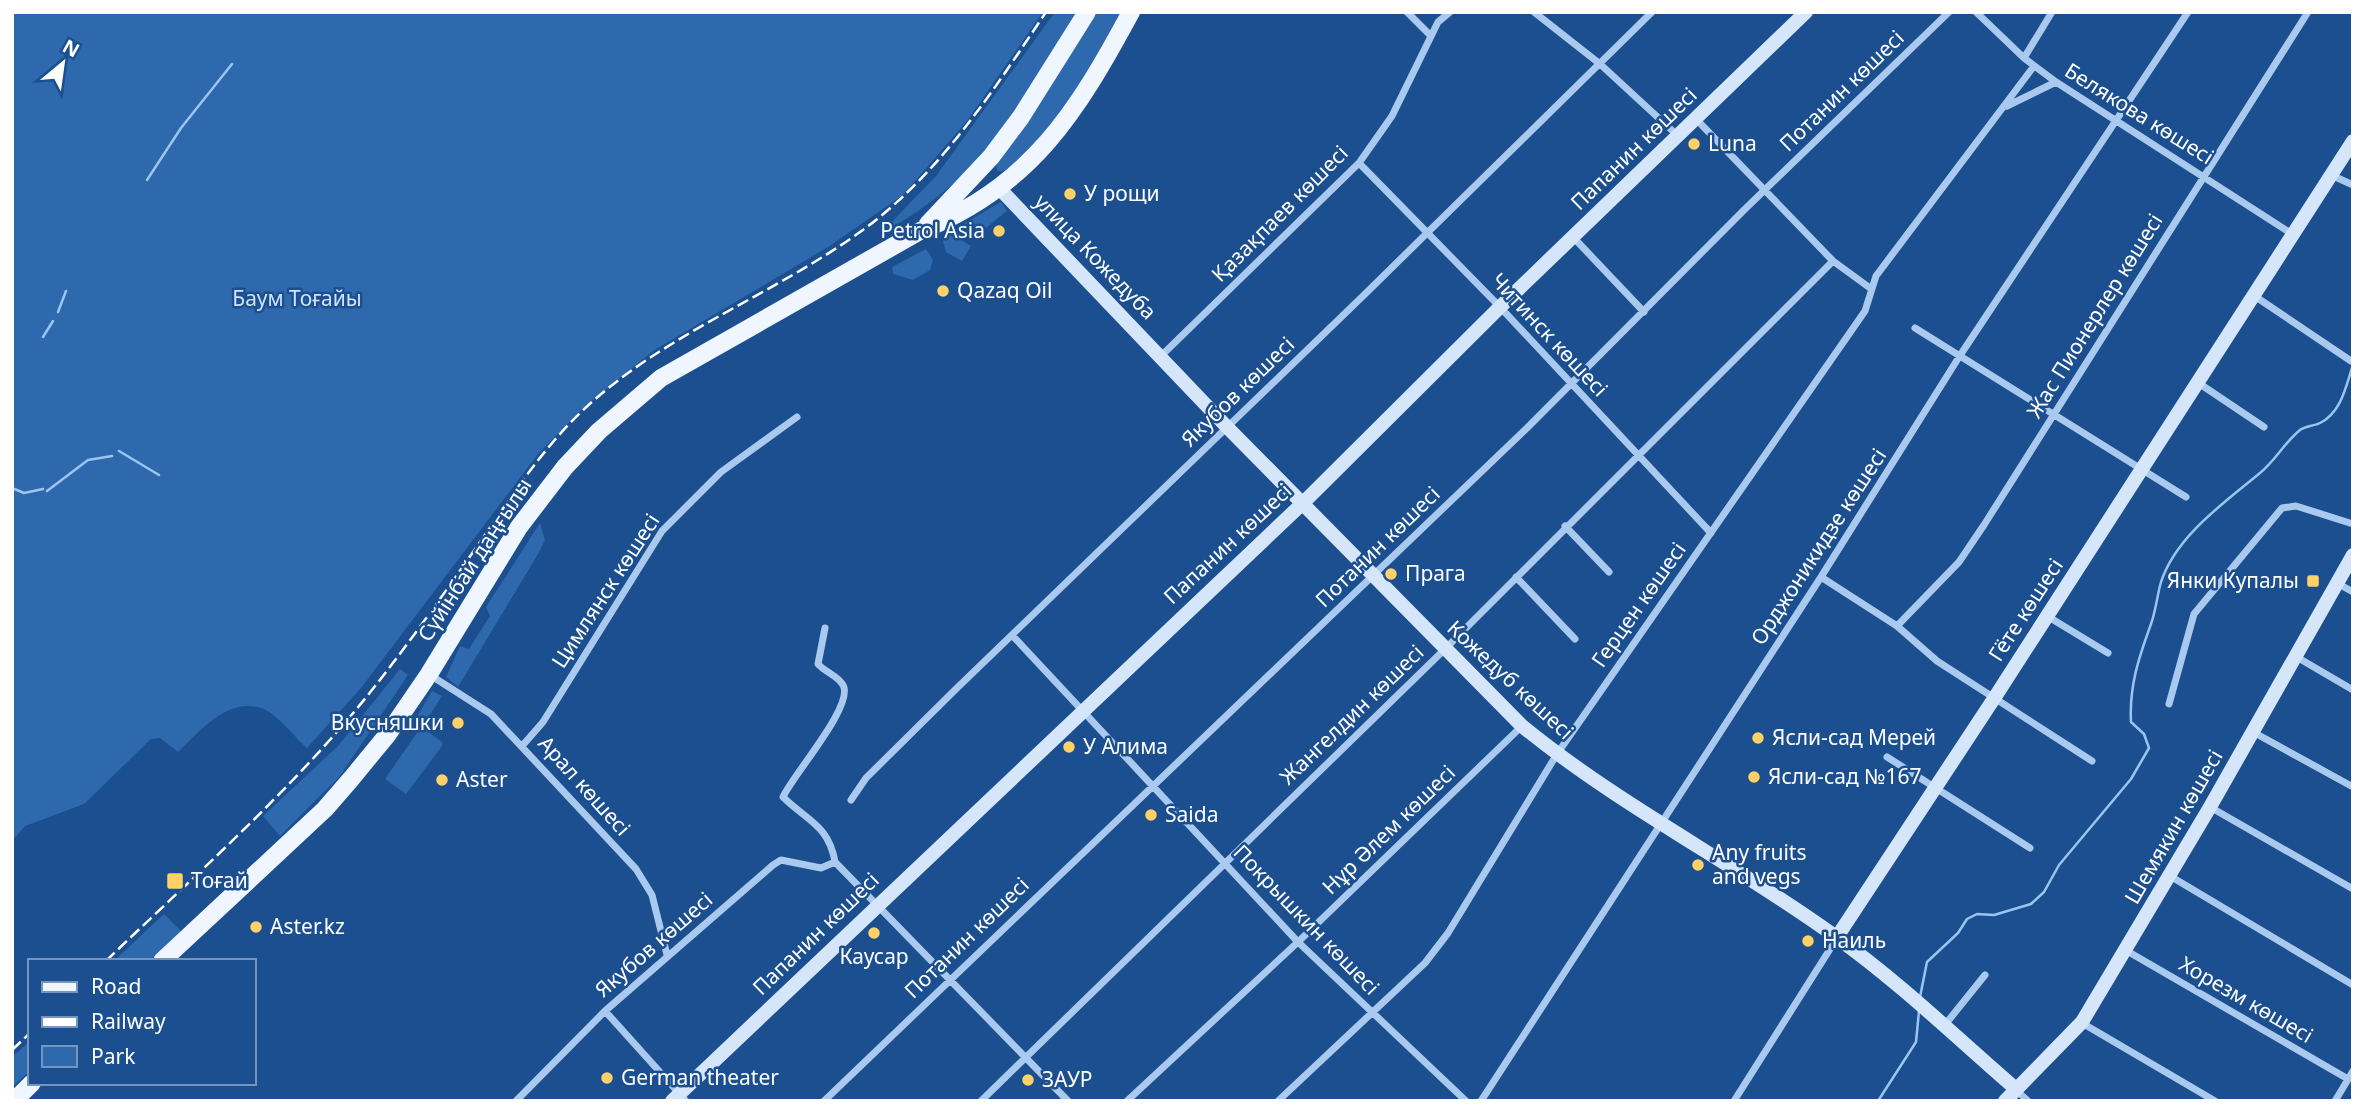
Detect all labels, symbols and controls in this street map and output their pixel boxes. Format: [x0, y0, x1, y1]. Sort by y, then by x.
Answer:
street label: Потанин көшесі [1773, 24, 1910, 157]
north arrow [28, 28, 98, 98]
text: N [58, 33, 84, 63]
street label: Белякова көшесі [2060, 56, 2219, 170]
street label: Папанин көшесі [1564, 81, 1702, 216]
place label: Luna [1708, 129, 1757, 157]
marker: Luna [1686, 136, 1702, 152]
street label: Қазақпаев көшесі [1205, 139, 1354, 288]
place label: У рощи [1084, 179, 1160, 207]
marker: У рощи [1062, 186, 1078, 202]
street label: улица Кожедуба [1029, 187, 1163, 325]
street label: Жас Пионерлер көшесі [2020, 208, 2169, 423]
place label: Petrol Asia [880, 216, 985, 244]
marker: Petrol Asia [991, 223, 1007, 239]
street label: Читинск көшесі [1485, 266, 1614, 402]
place label: Qazaq Oil [957, 276, 1052, 304]
marker: Qazaq Oil [935, 283, 951, 299]
park label: Баум Тоғайы [232, 284, 362, 312]
street label: Якубов көшесі [1175, 330, 1300, 452]
street label: Орджоникидзе көшесі [1744, 443, 1892, 650]
street label: Сүйінбай даңғылы [411, 472, 538, 647]
street label: Папанин көшесі [1157, 477, 1297, 610]
street label: Потанин көшесі [1309, 480, 1446, 613]
street label: Цимлянск көшесі [545, 508, 666, 673]
street label: Герцен көшесі [1585, 536, 1692, 672]
street label: Гёте көшесі [1981, 553, 2069, 666]
place label: Прага [1405, 559, 1466, 587]
marker: Прага [1383, 566, 1399, 582]
place label: Янки Купалы [2167, 566, 2299, 594]
marker: Янки Купалы [2305, 573, 2321, 589]
street label: Кожедуб көшесі [1442, 614, 1580, 745]
street label: Жангелдин көшесі [1273, 638, 1429, 790]
place label: Вкусняшки [331, 708, 444, 736]
marker: Вкусняшки [450, 715, 466, 731]
place label: Ясли-сад Мерей [1772, 723, 1936, 751]
street label: Арал көшесі [532, 729, 637, 841]
marker: Ясли-сад Мерей [1750, 730, 1766, 746]
place label: У Алима [1083, 732, 1168, 760]
marker: У Алима [1061, 739, 1077, 755]
street label: Шемякин көшесі [2118, 744, 2229, 909]
street label: Нұр Әлем көшесі [1316, 758, 1461, 900]
place label: Ясли-сад №167 [1768, 762, 1922, 790]
place label: Aster [456, 765, 508, 793]
marker: Ясли-сад №167 [1746, 769, 1762, 785]
marker: Aster [434, 772, 450, 788]
place label: Saida [1165, 800, 1218, 828]
marker: Saida [1143, 807, 1159, 823]
street label: Покрышкин көшесі [1228, 838, 1386, 1000]
place label: Any fruits and vegs [1712, 838, 1807, 890]
marker: Any fruits and vegs [1690, 857, 1706, 873]
place label: Тоғай [191, 866, 248, 894]
street label: Папанин көшесі [746, 866, 884, 1001]
marker: Тоғай [165, 871, 185, 891]
street label: Потанин көшесі [898, 871, 1035, 1004]
street label: Якубов көшесі [589, 885, 718, 1003]
place label: Aster.kz [270, 912, 345, 940]
marker: Aster.kz [248, 919, 264, 935]
marker: Каусар [866, 925, 882, 941]
place label: Наиль [1822, 926, 1886, 954]
marker: Наиль [1800, 933, 1816, 949]
place label: Каусар [839, 942, 909, 970]
street label: Хорезм көшесі [2174, 949, 2319, 1049]
legend [28, 959, 256, 1085]
text: Road [91, 972, 141, 1000]
text: Railway [91, 1007, 166, 1035]
text: Park [91, 1042, 136, 1070]
place label: German theater [621, 1063, 779, 1091]
place label: ЗАУР [1042, 1065, 1093, 1093]
marker: German theater [599, 1070, 615, 1086]
marker: ЗАУР [1020, 1072, 1036, 1088]

